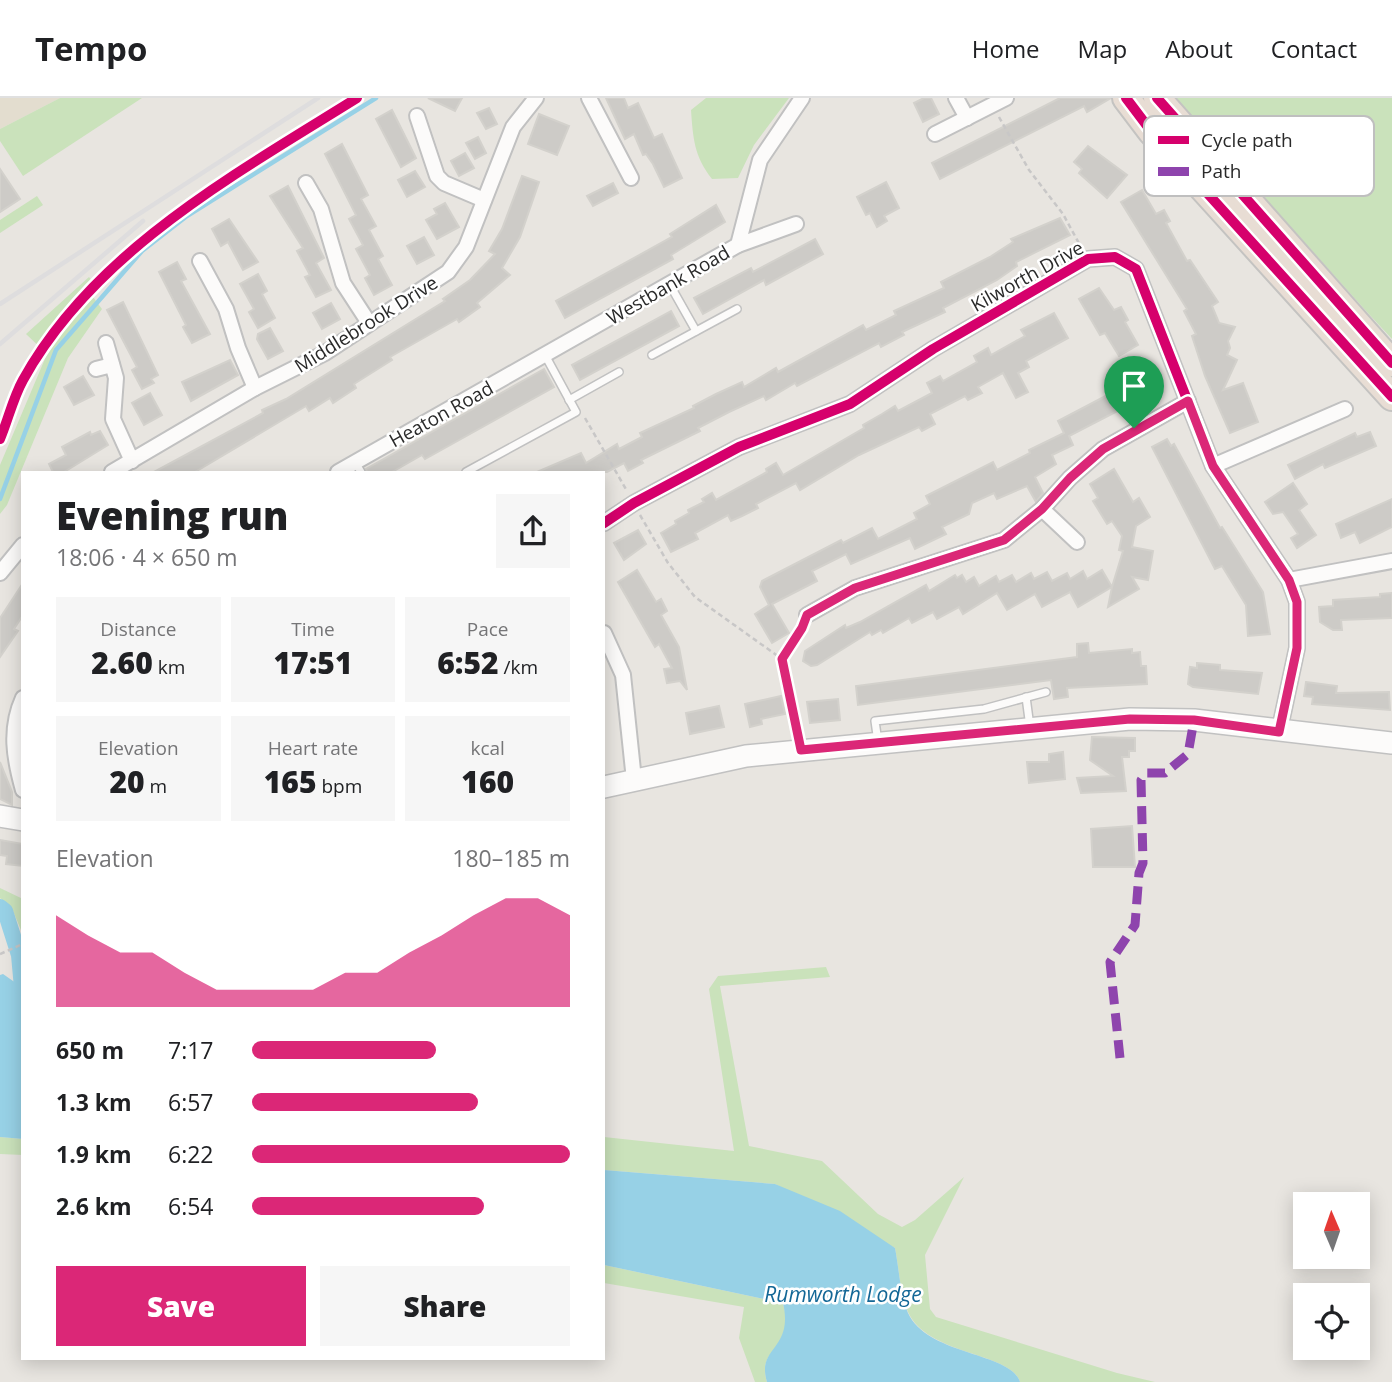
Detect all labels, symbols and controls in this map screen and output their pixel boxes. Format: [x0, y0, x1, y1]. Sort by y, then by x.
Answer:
text: Tempo [35, 26, 147, 71]
text: Home [972, 32, 1040, 65]
text: Map [1078, 32, 1127, 65]
text: About [1165, 32, 1233, 65]
text: Contact [1271, 32, 1357, 65]
legend [1144, 116, 1374, 196]
text: Cycle path [1201, 127, 1293, 153]
text: Path [1201, 158, 1241, 184]
street label: Kilworth Drive [966, 234, 1088, 318]
street label: Westbank Road [602, 239, 734, 331]
street label: Middlebrook Drive [289, 269, 443, 379]
pin [1104, 356, 1164, 428]
icon: arrive [1115, 367, 1153, 405]
street label: Heaton Road [384, 375, 498, 453]
text: Evening run [56, 489, 288, 541]
button: share [496, 494, 570, 568]
text: 18:06 · 4 × 650 m [56, 541, 238, 573]
text: Distance [100, 616, 177, 642]
text: Time [291, 616, 335, 642]
text: Pace [467, 616, 509, 642]
text: 2.60 [91, 642, 153, 683]
text: 17:51 [274, 642, 352, 683]
text: 6:52 [437, 642, 499, 683]
text: km [153, 654, 185, 680]
text: /km [499, 654, 538, 680]
text: Elevation [98, 735, 179, 761]
text: Heart rate [268, 735, 358, 761]
text: kcal [470, 735, 505, 761]
text: 20 [109, 761, 145, 802]
text: 165 [264, 761, 316, 802]
text: 160 [461, 761, 514, 802]
text: m [145, 773, 167, 799]
text: bpm [316, 773, 362, 799]
text: Elevation [56, 842, 154, 874]
text: 180–185 m [452, 842, 570, 874]
text: 650 m [56, 1034, 124, 1066]
text: 7:17 [168, 1034, 214, 1066]
text: 1.3 km [56, 1086, 132, 1118]
text: 6:57 [168, 1086, 214, 1118]
text: 1.9 km [56, 1138, 132, 1170]
text: 6:22 [168, 1138, 214, 1170]
text: 2.6 km [56, 1190, 132, 1222]
text: 6:54 [168, 1190, 214, 1222]
north arrow [1293, 1192, 1370, 1269]
map controls [1293, 1192, 1370, 1360]
button: Save [56, 1266, 306, 1346]
button: Share [320, 1266, 570, 1346]
water label: Rumworth Lodge [764, 1280, 922, 1308]
button: locate [1293, 1283, 1370, 1360]

